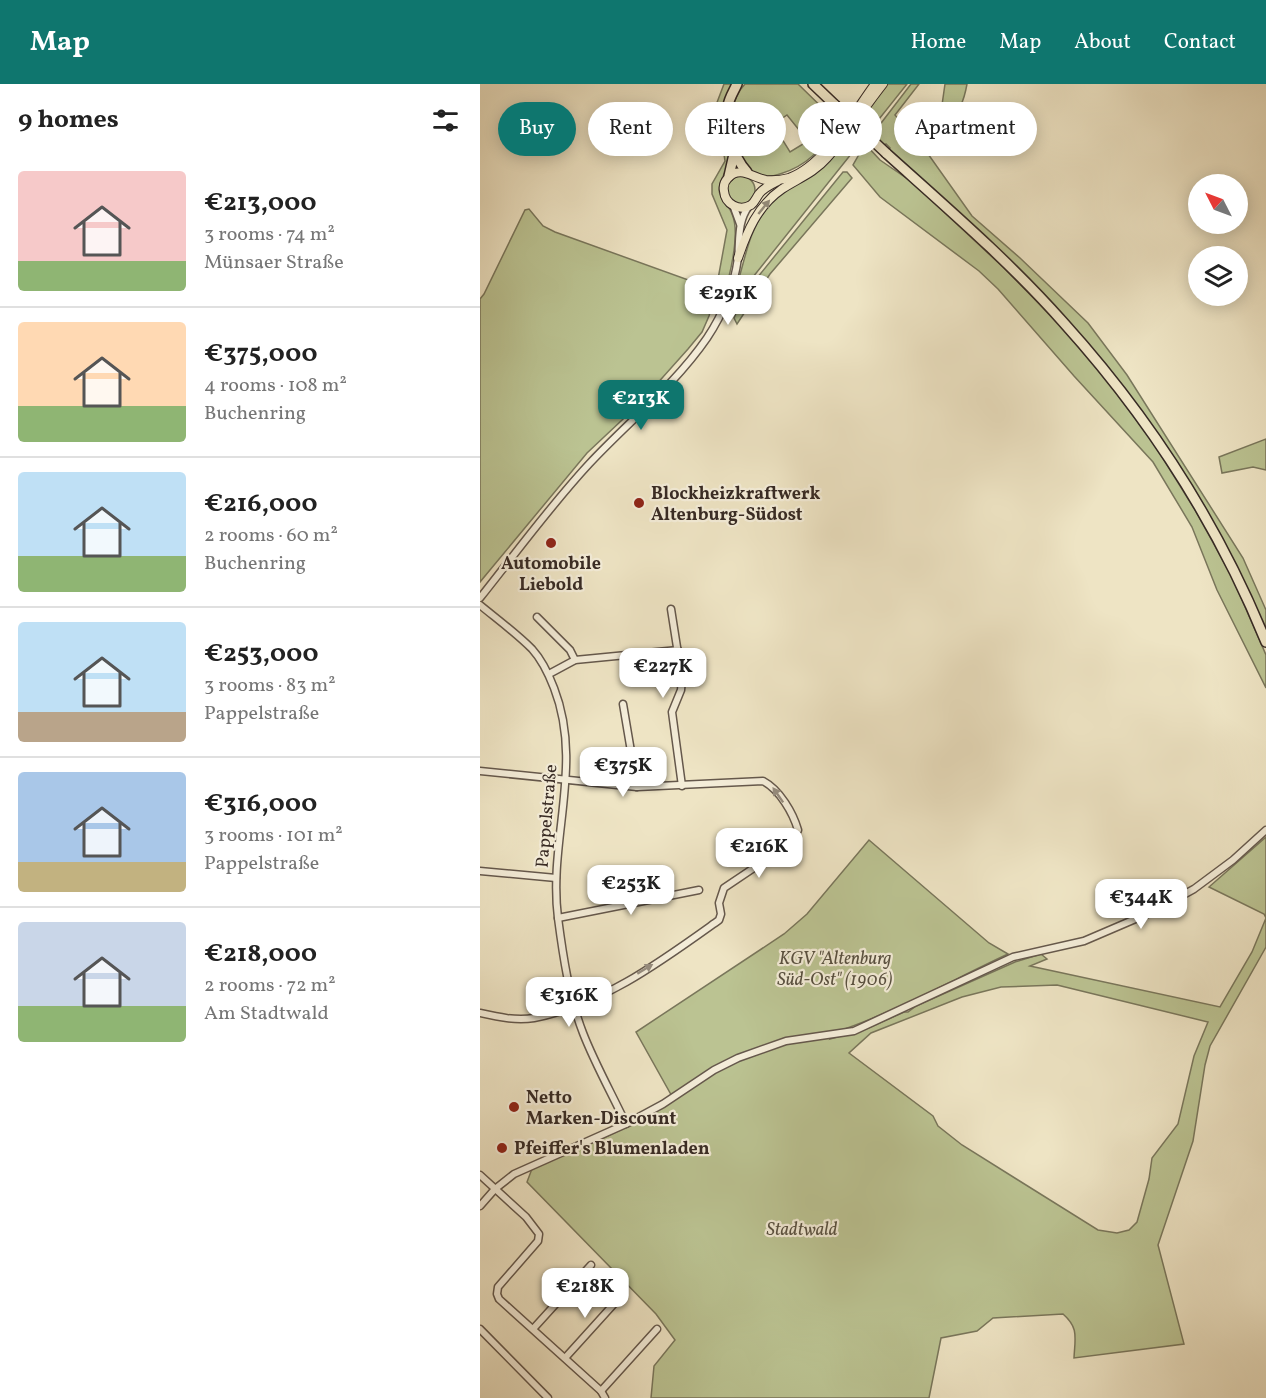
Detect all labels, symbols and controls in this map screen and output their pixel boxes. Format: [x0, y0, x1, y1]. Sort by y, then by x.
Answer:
text: Map [30, 23, 90, 62]
text: Home [911, 28, 966, 57]
text: Map [999, 28, 1041, 57]
text: About [1074, 28, 1131, 57]
text: Contact [1164, 28, 1236, 57]
text: 9 homes [18, 102, 119, 138]
chip: Buy [498, 102, 576, 156]
chip: Rent [588, 102, 673, 156]
chip: Filters [685, 102, 786, 156]
chip: New [798, 102, 882, 156]
chip: Apartment [894, 102, 1037, 156]
icon: filters [429, 104, 462, 137]
north arrow [1188, 174, 1248, 234]
map controls [1188, 174, 1248, 306]
text: €213,000 [204, 185, 316, 221]
icon: home [66, 195, 138, 267]
one-way arrow [757, 199, 769, 214]
text: 3 rooms · 74 m² [204, 221, 335, 249]
button: layers [1188, 246, 1248, 306]
text: Münsaer Straße [204, 249, 344, 277]
pin: €291K [686, 275, 770, 326]
text: €291K [699, 280, 757, 308]
text: €375,000 [204, 336, 317, 372]
icon: home [66, 346, 138, 418]
text: 4 rooms · 108 m² [204, 372, 347, 400]
pin: €213K [599, 380, 683, 431]
text: €213K [612, 385, 670, 413]
text: Buchenring [204, 400, 306, 428]
place label: Blockheizkraftwerk Altenburg-Südost [651, 482, 820, 528]
text: €216,000 [204, 486, 317, 522]
icon: home [66, 496, 138, 568]
marker: Blockheizkraftwerk Altenburg-Südost [632, 496, 646, 510]
text: 2 rooms · 60 m² [204, 522, 338, 550]
marker: Automobile Liebold [544, 536, 558, 550]
text: Buchenring [204, 550, 306, 578]
place label: Automobile Liebold [501, 552, 601, 598]
text: €253,000 [204, 636, 319, 672]
icon: home [66, 646, 138, 718]
pin: €227K [621, 648, 705, 699]
text: €227K [633, 653, 693, 681]
text: 3 rooms · 83 m² [204, 672, 336, 700]
text: Pappelstraße [204, 700, 319, 728]
pin: €375K [581, 747, 665, 798]
text: €375K [594, 752, 652, 780]
street label: Pappelstraße [531, 763, 564, 869]
text: €316,000 [204, 786, 317, 822]
one-way arrow [772, 787, 784, 803]
icon: home [66, 796, 138, 868]
text: 3 rooms · 101 m² [204, 822, 343, 850]
pin: €216K [717, 828, 801, 879]
text: €216K [730, 833, 788, 861]
text: Pappelstraße [204, 850, 319, 878]
pin: €253K [589, 865, 673, 916]
text: €253K [601, 870, 661, 898]
pin: €344K [1099, 879, 1183, 930]
text: €344K [1109, 884, 1173, 912]
text: €218,000 [204, 936, 317, 972]
icon: home [66, 946, 138, 1018]
park label: KGV "Altenburg Süd-Ost" (1906) [777, 947, 893, 993]
one-way arrow [637, 964, 653, 975]
text: 2 rooms · 72 m² [204, 972, 336, 1000]
pin: €316K [527, 977, 611, 1028]
text: €316K [540, 982, 598, 1010]
text: Am Stadtwald [204, 1000, 329, 1028]
place label: Netto Marken-Discount [526, 1086, 677, 1132]
marker: Netto Marken-Discount [507, 1100, 521, 1114]
place label: Pfeiffer's Blumenladen [514, 1137, 710, 1162]
marker: Pfeiffer's Blumenladen [495, 1141, 509, 1155]
park label: Stadtwald [766, 1218, 838, 1243]
pin: €218K [543, 1268, 627, 1319]
text: €218K [556, 1273, 614, 1301]

